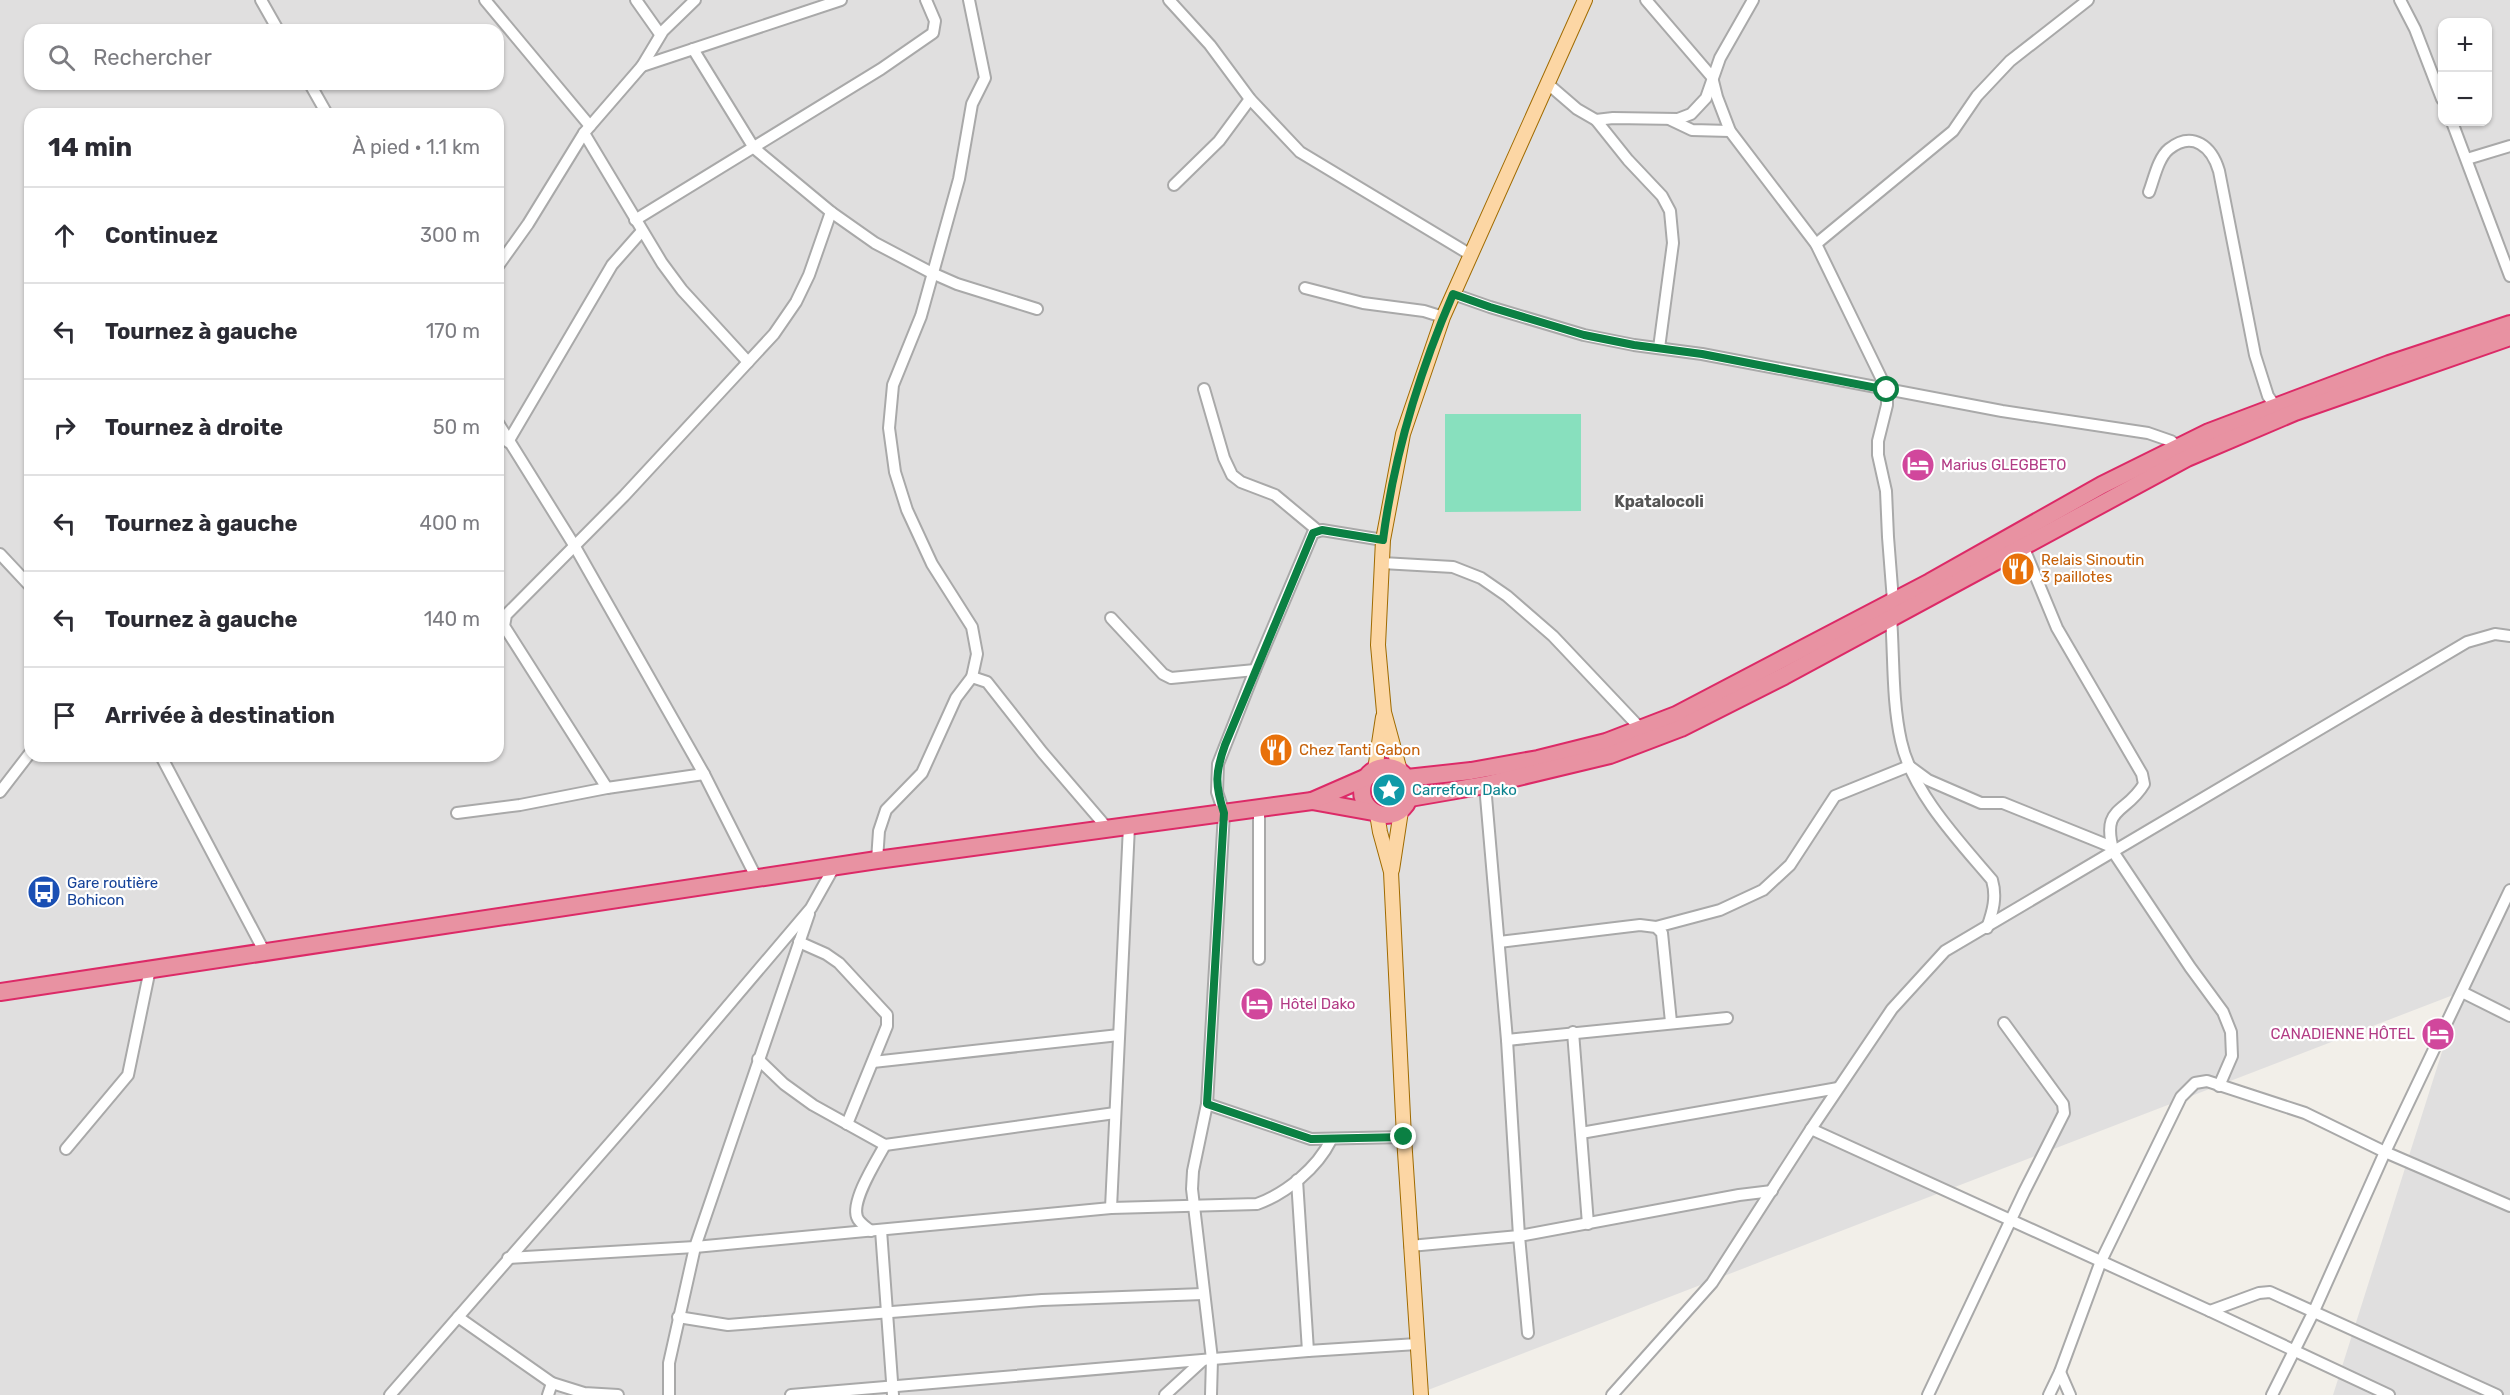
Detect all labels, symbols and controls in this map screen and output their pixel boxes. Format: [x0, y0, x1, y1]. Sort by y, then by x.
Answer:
map controls [2438, 18, 2492, 126]
button: + [2438, 18, 2492, 72]
search box [24, 24, 504, 90]
icon: search [45, 41, 78, 74]
text: Rechercher [93, 44, 212, 71]
button: − [2438, 72, 2492, 126]
text: 14 min [48, 132, 132, 163]
text: À pied · 1.1 km [352, 135, 480, 159]
icon: ahead [48, 219, 81, 252]
text: Continuez [105, 222, 218, 249]
text: 300 m [420, 223, 480, 247]
icon: left [48, 315, 81, 348]
text: Tournez à gauche [105, 318, 298, 345]
text: 170 m [426, 319, 480, 343]
route start [1873, 376, 1899, 402]
icon: right [48, 411, 81, 444]
text: Tournez à droite [105, 414, 283, 441]
text: 50 m [433, 415, 480, 439]
hotel icon: Marius GLEGBETO [1900, 447, 1936, 483]
place label: Marius GLEGBETO [1941, 456, 2066, 474]
district label: Kpatalocoli [1614, 492, 1704, 511]
icon: left [48, 507, 81, 540]
text: Tournez à gauche [105, 510, 298, 537]
text: 400 m [420, 511, 480, 535]
restaurant icon: Relais Sinoutin 3 paillotes [2000, 551, 2036, 587]
place label: Relais Sinoutin 3 paillotes [2041, 551, 2144, 586]
icon: left [48, 603, 81, 636]
text: Tournez à gauche [105, 606, 298, 633]
text: 140 m [424, 607, 480, 631]
icon: arrive [48, 699, 81, 732]
text: Arrivée à destination [105, 702, 335, 729]
restaurant icon: Chez Tanti Gabon [1258, 732, 1294, 768]
place label: Chez Tanti Gabon [1299, 741, 1420, 759]
place icon: Carrefour Dako [1371, 772, 1407, 808]
place label: Carrefour Dako [1412, 781, 1517, 799]
bus stop icon: Gare routière Bohicon [26, 874, 62, 910]
place label: Gare routière Bohicon [67, 874, 158, 909]
hotel icon: Hôtel Dako [1239, 986, 1275, 1022]
place label: Hôtel Dako [1280, 995, 1355, 1013]
hotel icon: CANADIENNE HÔTEL [2420, 1016, 2456, 1052]
place label: CANADIENNE HÔTEL [2271, 1025, 2416, 1043]
route end [1390, 1123, 1416, 1149]

